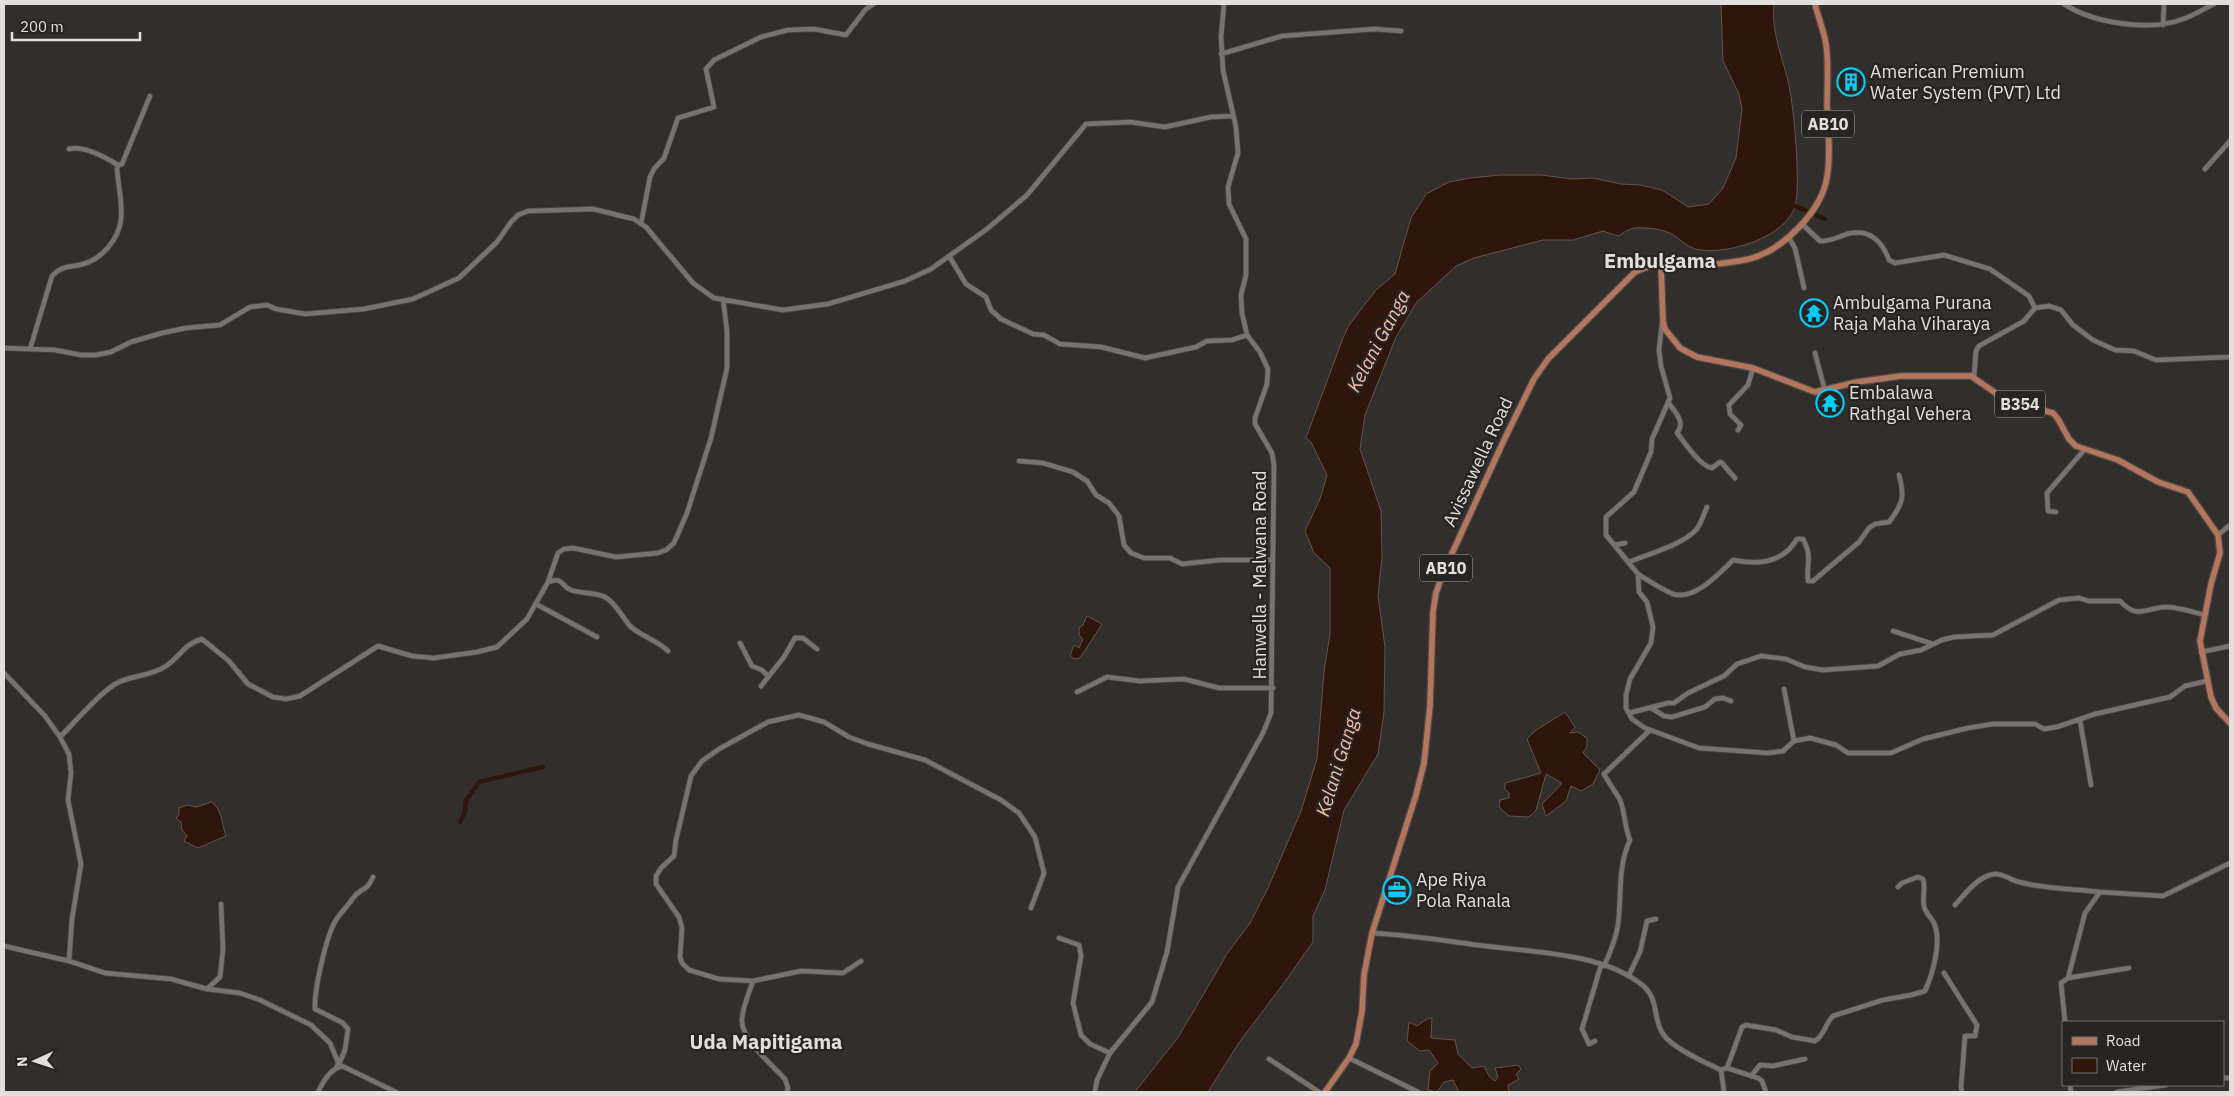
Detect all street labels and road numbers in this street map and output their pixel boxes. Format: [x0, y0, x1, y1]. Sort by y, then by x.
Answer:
road number: AB10 [1802, 110, 1854, 138]
road number: B354 [1995, 390, 2045, 418]
street label: Avissawella Road [1438, 393, 1518, 530]
street label: Hanwella - Malwana Road [1248, 471, 1271, 679]
road number: AB10 [1420, 554, 1472, 582]

